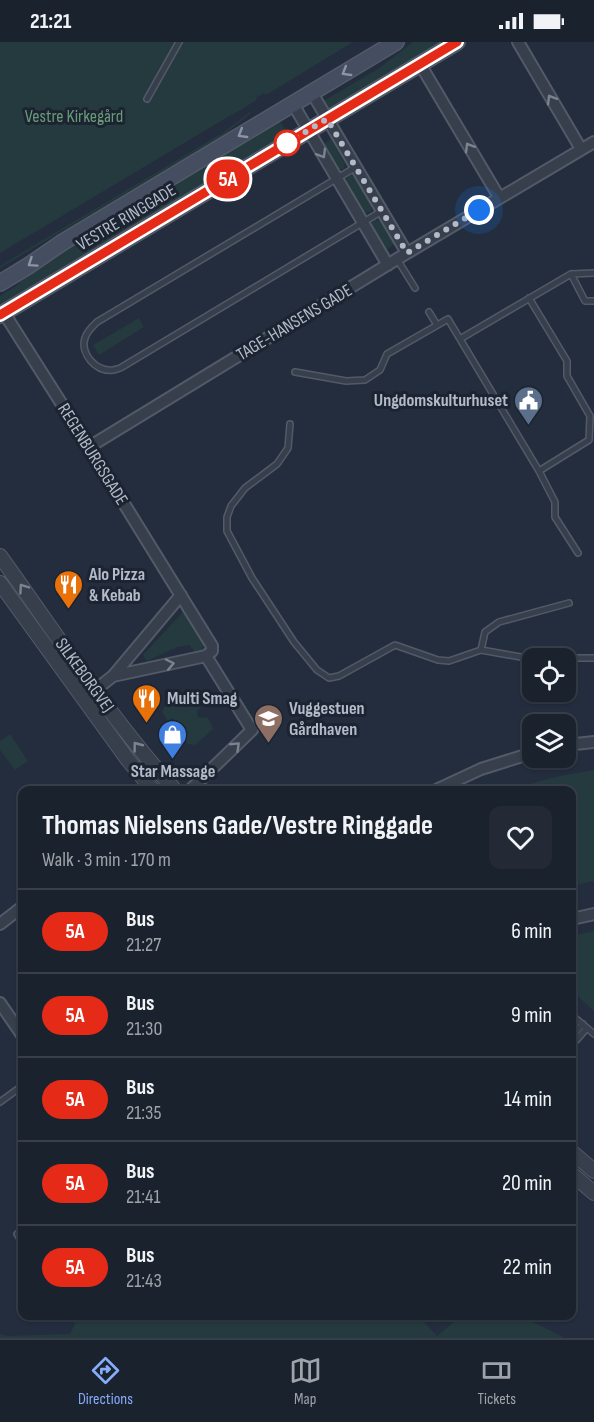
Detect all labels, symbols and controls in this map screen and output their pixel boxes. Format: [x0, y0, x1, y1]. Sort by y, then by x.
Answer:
text: 21:21 [30, 8, 72, 35]
one-way arrow [342, 65, 352, 77]
one-way arrow [547, 95, 559, 105]
park label: Vestre Kirkegård [25, 106, 123, 127]
one-way arrow [238, 127, 248, 138]
unlabelled marker [274, 130, 300, 156]
one-way arrow [465, 143, 477, 153]
one-way arrow [315, 148, 327, 158]
line badge: 5A [201, 160, 255, 198]
text: 5A [218, 167, 238, 192]
street label: VESTRE RINGGADE [73, 180, 180, 255]
your location [464, 195, 494, 225]
one-way arrow [28, 256, 39, 267]
street label: TAGE-HANSENS GADE [233, 280, 356, 365]
public building icon: Ungdomskulturhuset [513, 384, 545, 426]
place label: Ungdomskulturhuset [374, 390, 508, 411]
street label: REGENBURGSGADE [53, 400, 132, 509]
place label: Alo Pizza & Kebab [88, 564, 145, 606]
restaurant icon: Alo Pizza & Kebab [52, 568, 84, 610]
one-way arrow [19, 584, 30, 595]
street label: SILKEBORGVEJ [51, 634, 119, 717]
map controls [522, 648, 576, 768]
button: locate [522, 648, 576, 702]
one-way arrow [165, 658, 175, 671]
restaurant icon: Multi Smag [130, 682, 162, 724]
place label: Multi Smag [167, 688, 238, 709]
place label: Vuggestuen Gårdhaven [289, 698, 365, 740]
school or university icon: Vuggestuen Gårdhaven [252, 702, 284, 744]
button: layers [522, 714, 576, 768]
shop icon: Star Massage [157, 718, 189, 760]
one-way arrow [134, 741, 145, 752]
one-way arrow [229, 742, 240, 753]
place label: Star Massage [131, 761, 215, 782]
button: heart [489, 806, 552, 869]
text: Thomas Nielsens Gade/Vestre Ringgade [42, 809, 433, 842]
text: Walk · 3 min · 170 m [42, 848, 171, 872]
text: Bus [126, 906, 155, 933]
text: 6 min [511, 918, 552, 945]
text: 5A [65, 919, 85, 944]
text: 21:27 [126, 933, 161, 957]
text: Bus [126, 990, 155, 1017]
text: 9 min [511, 1002, 552, 1029]
text: 5A [65, 1003, 85, 1028]
text: 21:30 [126, 1017, 162, 1041]
text: Bus [126, 1074, 155, 1101]
text: 14 min [504, 1086, 552, 1113]
text: 5A [65, 1087, 85, 1112]
text: 21:35 [126, 1101, 161, 1125]
text: Bus [126, 1158, 155, 1185]
text: 20 min [502, 1170, 552, 1197]
text: 5A [65, 1171, 85, 1196]
text: 21:41 [126, 1185, 161, 1209]
text: Bus [126, 1242, 155, 1269]
text: 22 min [503, 1254, 552, 1281]
text: 5A [65, 1255, 85, 1280]
text: 21:43 [126, 1269, 162, 1293]
tab: Directions [78, 1354, 133, 1409]
tab: Map [289, 1354, 322, 1409]
tab: Tickets [477, 1354, 516, 1409]

